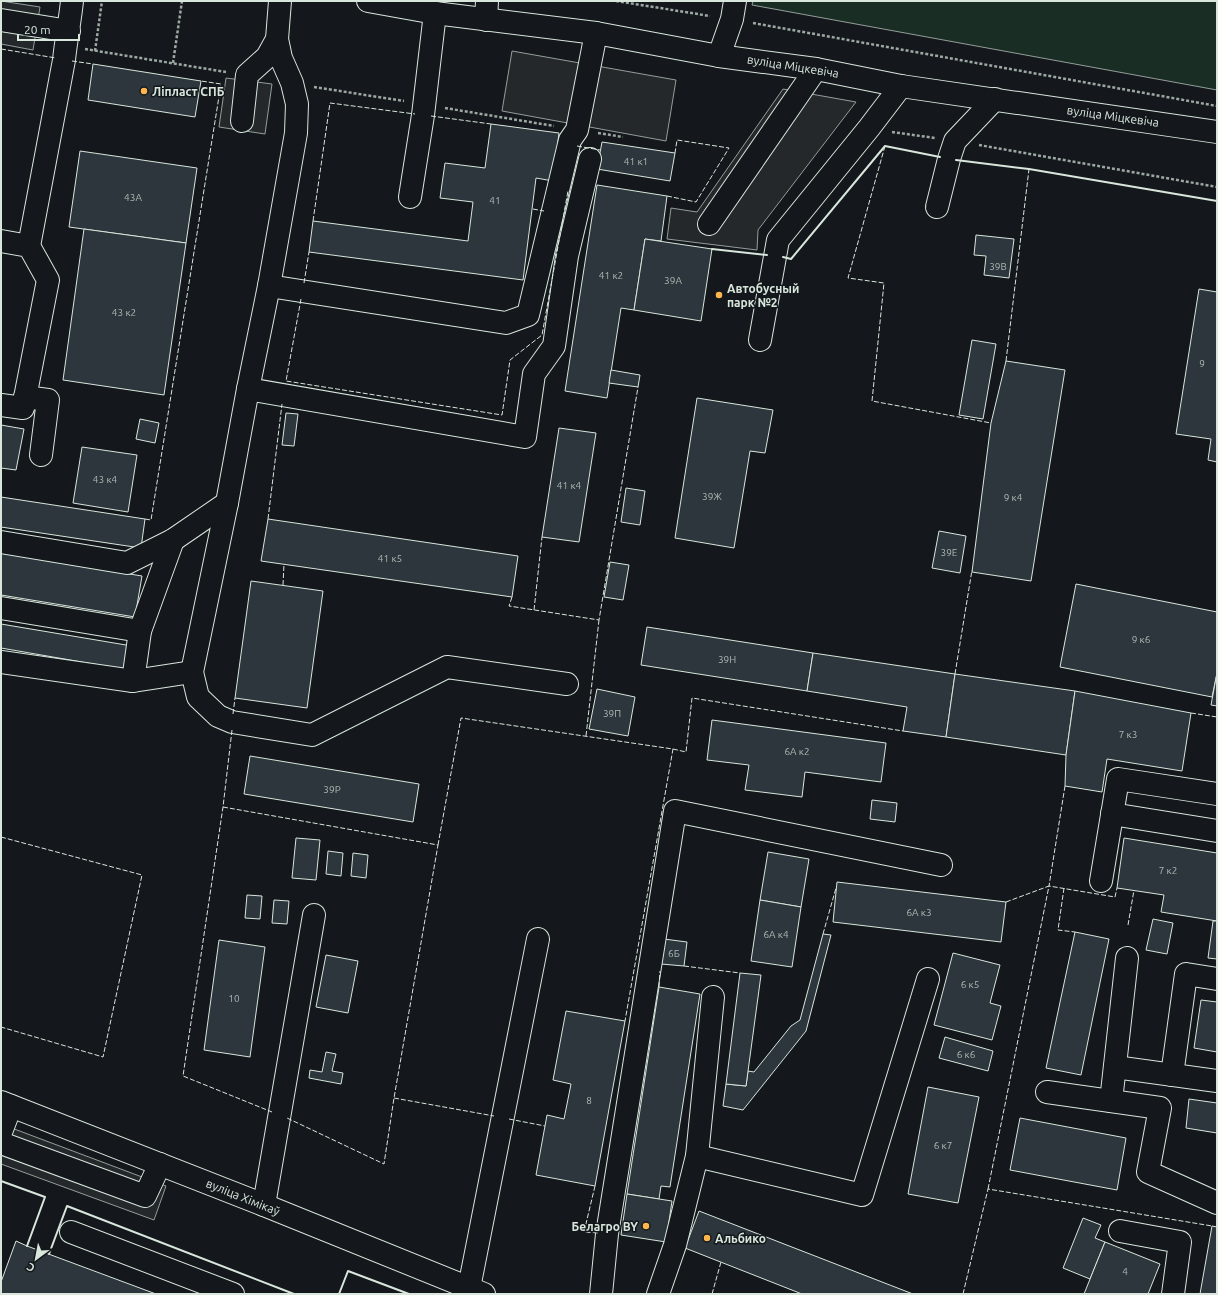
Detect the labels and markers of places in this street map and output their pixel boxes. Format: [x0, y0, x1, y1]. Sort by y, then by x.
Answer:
place label: Ліпласт СПБ [152, 85, 225, 98]
marker: Ліпласт СПБ [139, 86, 149, 96]
place label: Автобусный парк №2 [727, 282, 799, 309]
marker: Автобусный парк №2 [714, 290, 724, 300]
place label: Белагро BY [572, 1220, 638, 1233]
marker: Белагро BY [641, 1221, 651, 1231]
place label: Альбико [715, 1232, 766, 1245]
marker: Альбико [702, 1233, 712, 1243]

